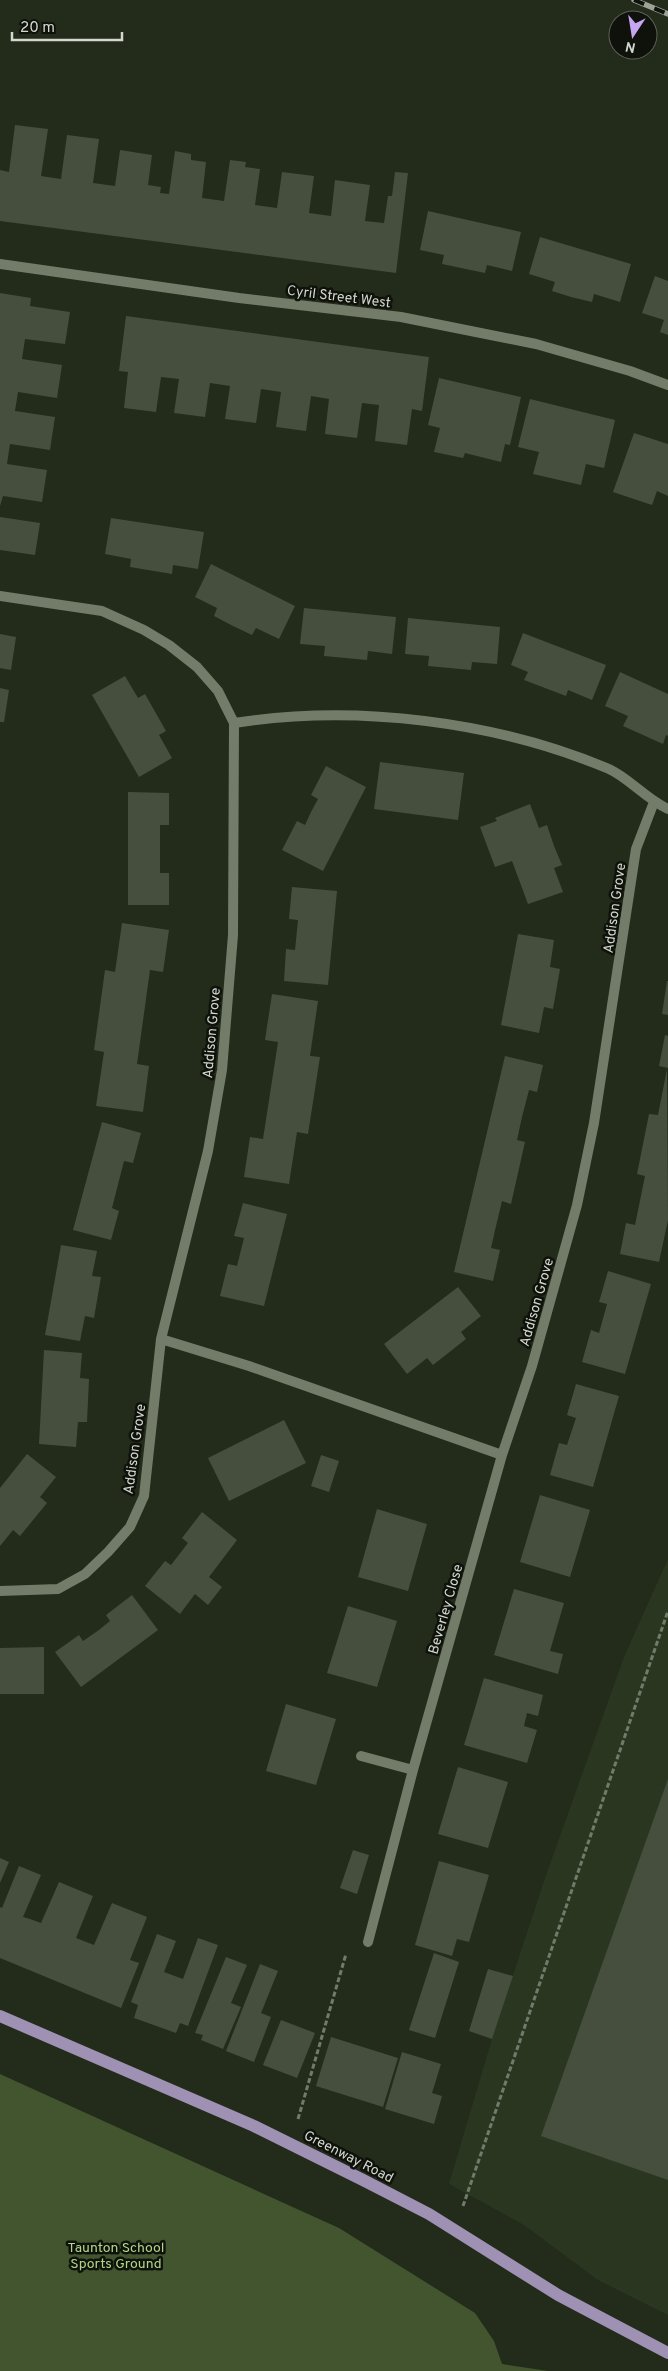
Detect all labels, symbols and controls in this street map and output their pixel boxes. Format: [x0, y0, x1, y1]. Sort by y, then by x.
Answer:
scale bar [12, 10, 122, 42]
north arrow [608, 10, 658, 60]
text: 20 m [20, 19, 55, 38]
text: N [624, 37, 637, 56]
street label: Cyril Street West [286, 283, 392, 312]
street label: Addison Grove [601, 862, 630, 955]
street label: Addison Grove [200, 987, 225, 1079]
street label: Addison Grove [517, 1256, 558, 1349]
street label: Addison Grove [121, 1403, 150, 1496]
street label: Beverley Close [425, 1563, 467, 1656]
street label: Greenway Road [301, 2127, 396, 2187]
park label: Taunton School Sports Ground [67, 2240, 165, 2273]

